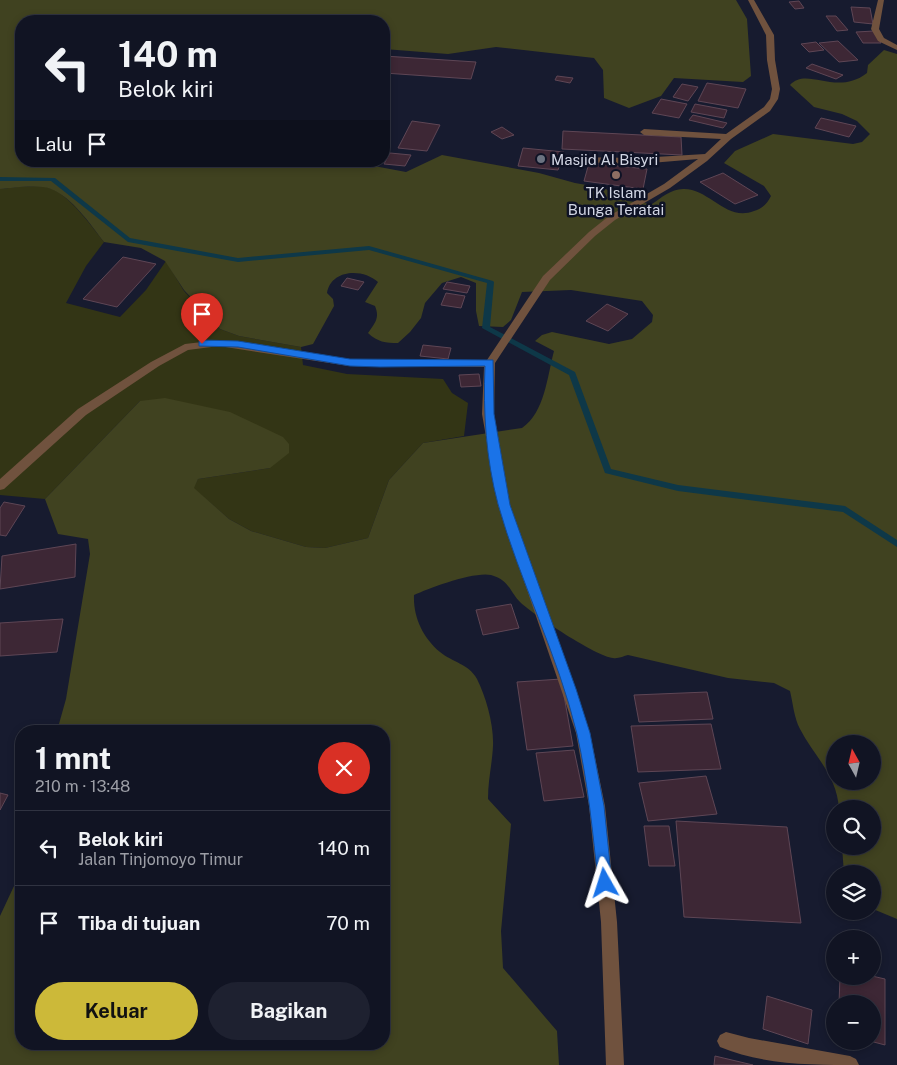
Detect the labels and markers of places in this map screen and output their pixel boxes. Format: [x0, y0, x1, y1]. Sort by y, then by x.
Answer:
place label: Masjid Al Bisyri [551, 151, 658, 168]
marker: Masjid Al Bisyri [535, 153, 547, 165]
marker: TK Islam Bunga Teratai [610, 169, 622, 181]
place label: TK Islam Bunga Teratai [568, 184, 664, 218]
pin [181, 293, 223, 344]

